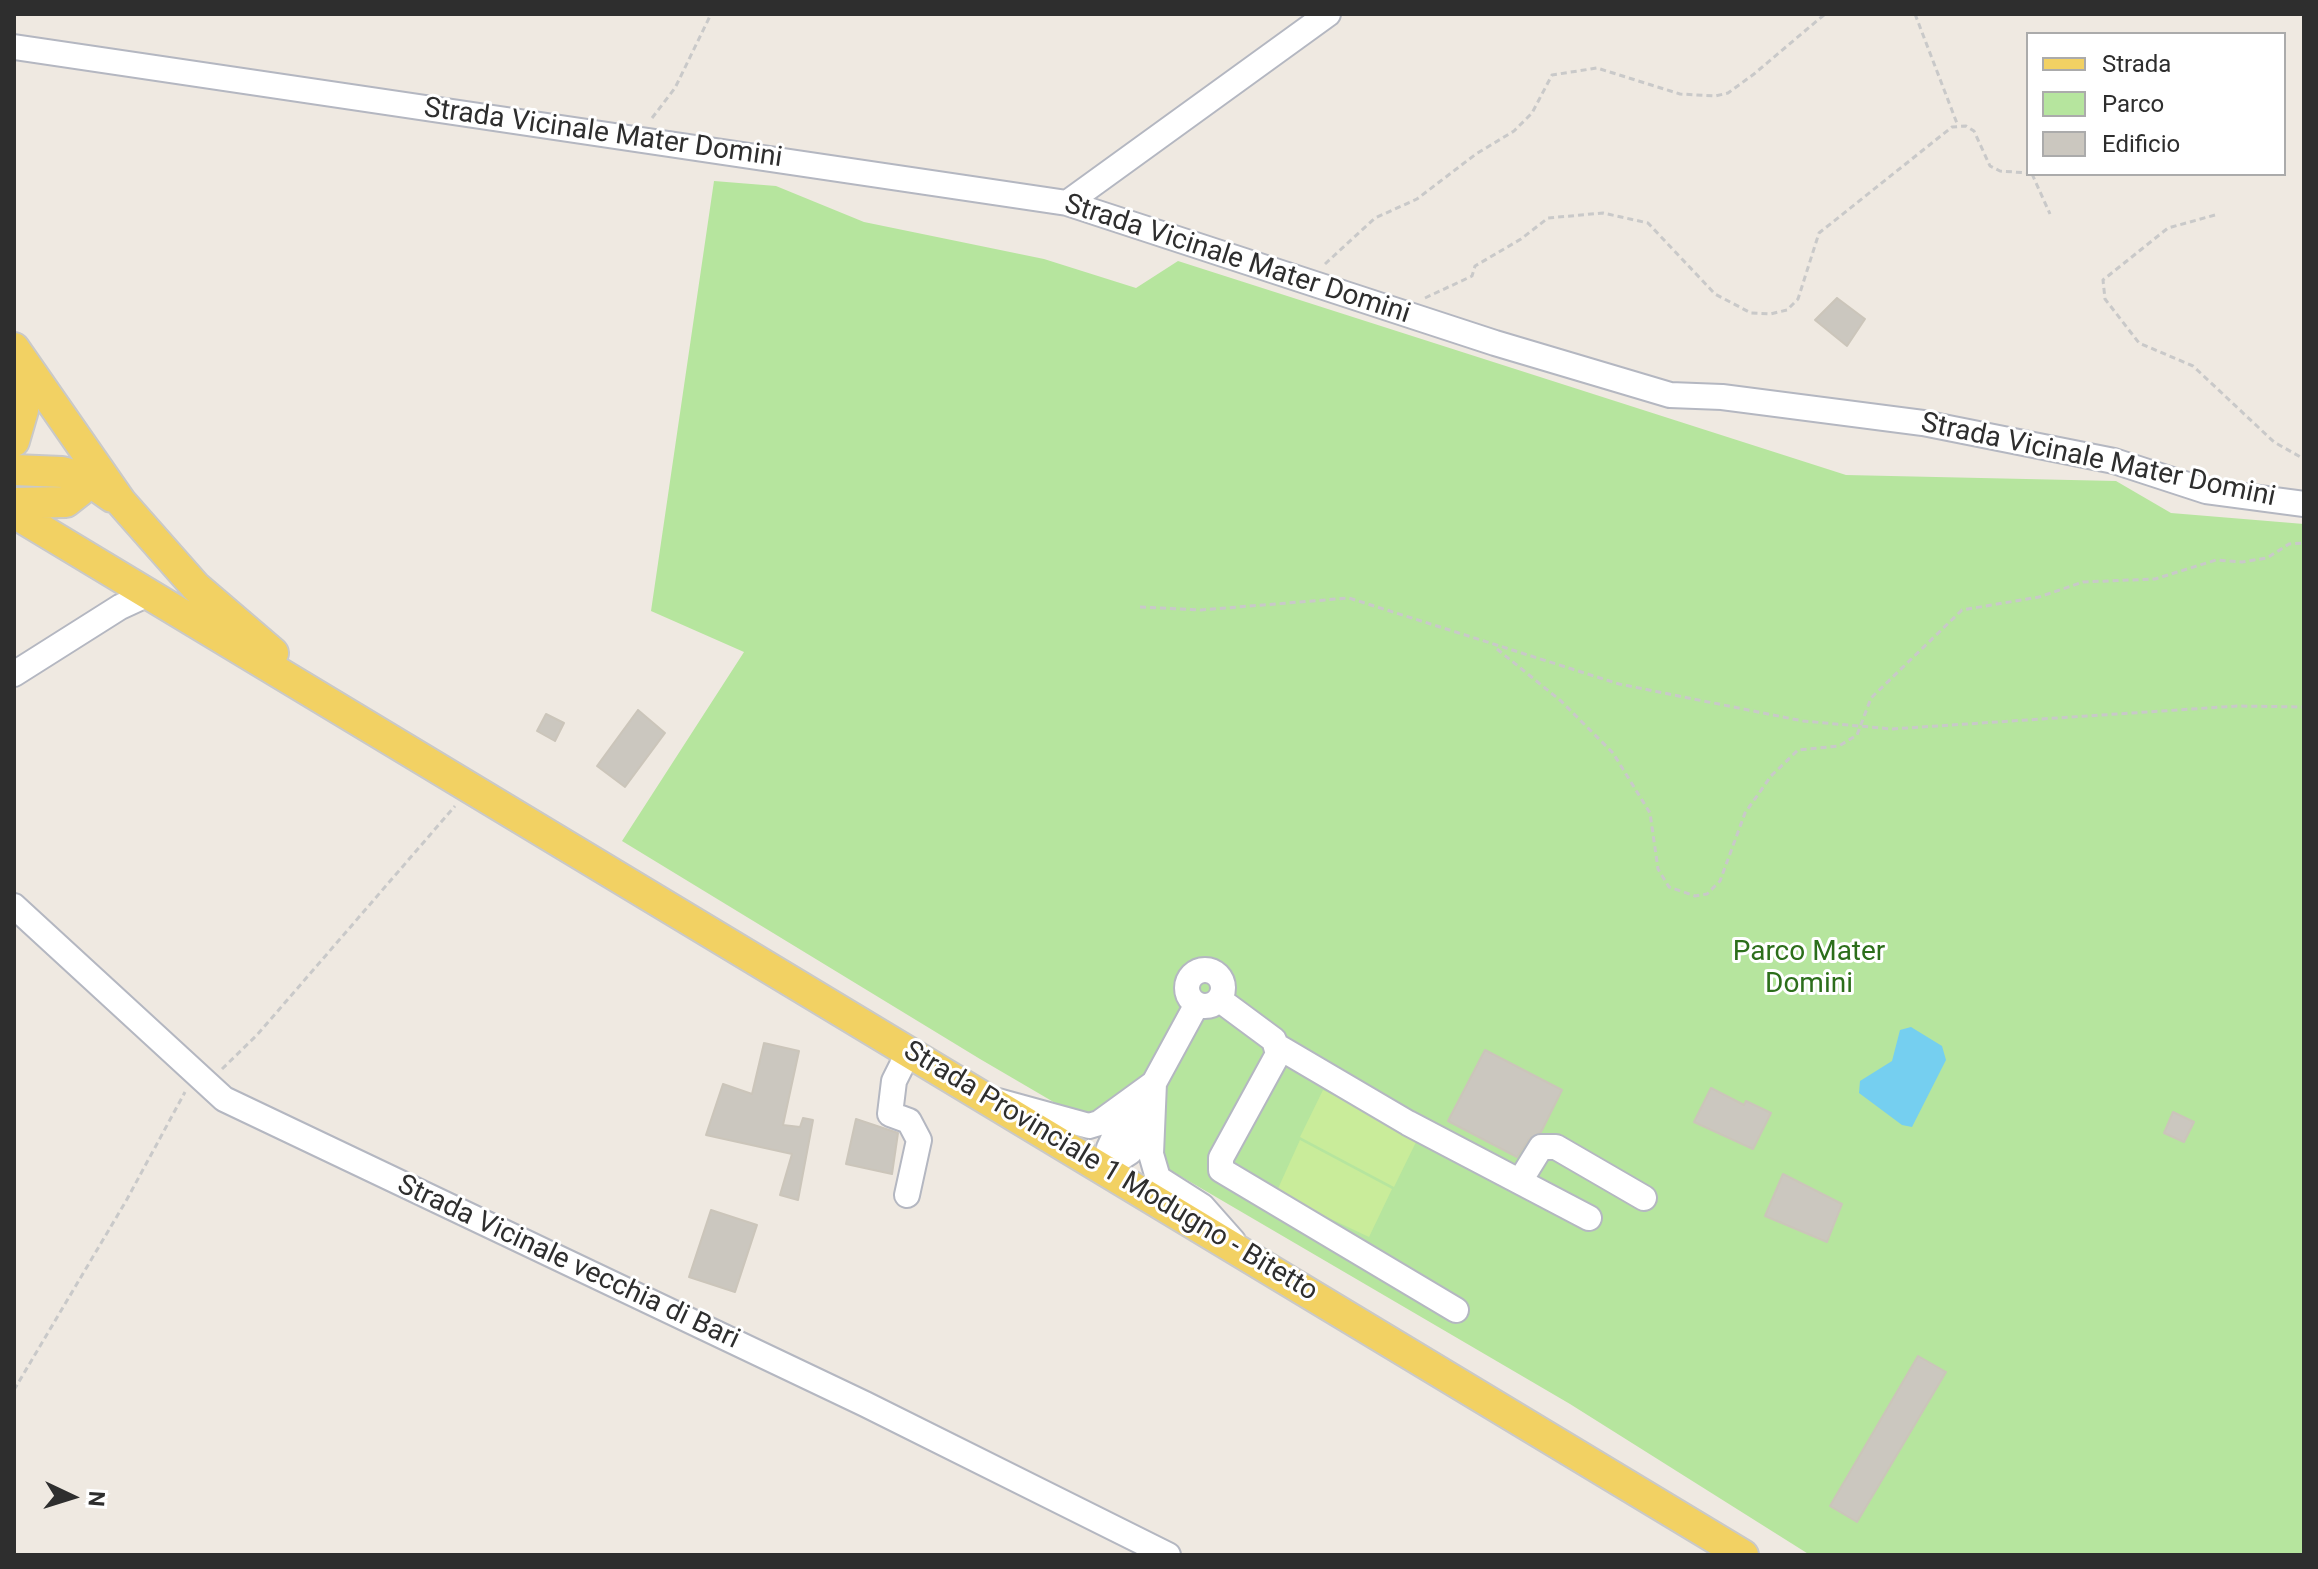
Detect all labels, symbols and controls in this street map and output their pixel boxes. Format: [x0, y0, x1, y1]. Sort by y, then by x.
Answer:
legend [2026, 32, 2286, 176]
text: Strada [2102, 50, 2171, 78]
text: Parco [2102, 90, 2164, 118]
street label: Strada Vicinale Mater Domini [422, 92, 784, 176]
text: Edificio [2102, 130, 2180, 158]
street label: Strada Vicinale Mater Domini [1060, 188, 1414, 332]
street label: Strada Vicinale Mater Domini [1918, 407, 2278, 515]
park label: Parco Mater Domini [1733, 936, 1885, 1002]
street label: Strada Provinciale 1 Modugno - Bitetto [897, 1035, 1323, 1309]
street label: Strada Vicinale vecchia di Bari [392, 1169, 744, 1357]
north arrow [32, 1457, 112, 1537]
text: N [83, 1490, 109, 1507]

